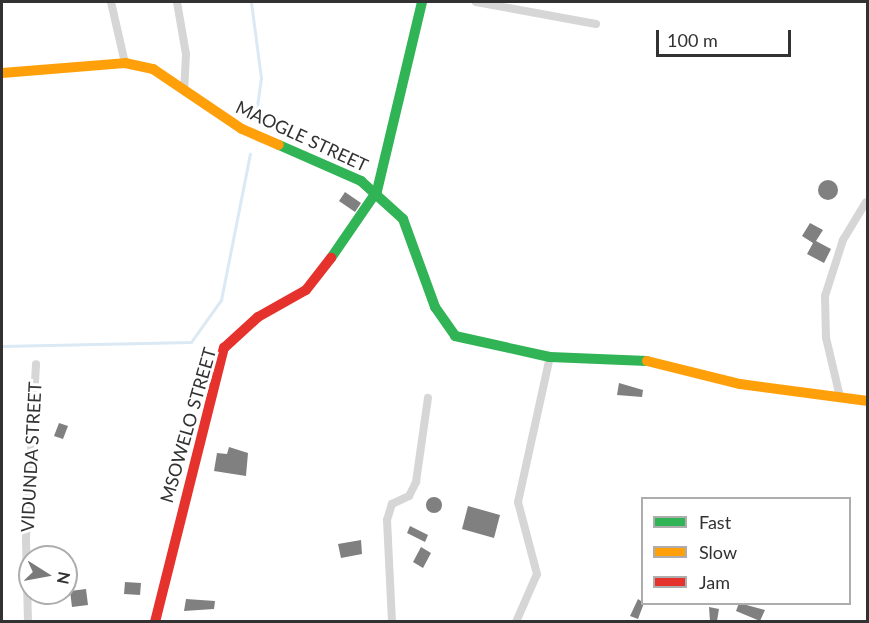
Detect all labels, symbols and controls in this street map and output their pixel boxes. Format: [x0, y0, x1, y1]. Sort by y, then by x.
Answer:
scale bar [659, 18, 794, 56]
text: 100 m [667, 29, 718, 51]
street label: MAOGLE STREET [232, 96, 372, 176]
street label: MSOWELO STREET [156, 345, 220, 505]
street label: VIDUNDA STREET [16, 381, 46, 533]
legend [641, 497, 851, 605]
text: Fast [699, 511, 731, 533]
text: Slow [699, 541, 737, 563]
north arrow [18, 545, 78, 605]
text: N [54, 570, 75, 586]
text: Jam [699, 571, 730, 593]

